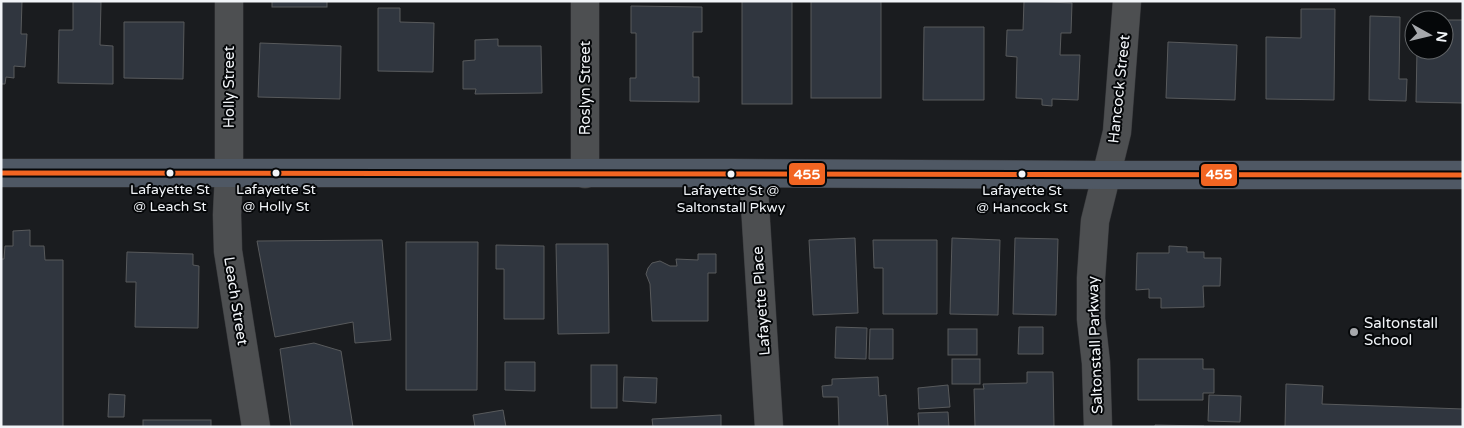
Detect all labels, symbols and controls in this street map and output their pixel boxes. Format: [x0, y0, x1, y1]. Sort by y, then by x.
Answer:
north arrow [1404, 10, 1454, 60]
text: N [1432, 30, 1451, 43]
street label: Hancock Street [1104, 34, 1134, 144]
street label: Roslyn Street [576, 40, 594, 135]
street label: Holly Street [220, 45, 238, 128]
line badge: 455 [788, 162, 826, 186]
line badge: 455 [1200, 163, 1238, 187]
text: 455 [794, 166, 820, 183]
text: 455 [1206, 166, 1232, 183]
marker: Lafayette St @ Leach St [165, 168, 175, 178]
marker: Lafayette St @ Holly St [271, 168, 281, 178]
marker: Lafayette St @ Saltonstall Pkwy [726, 169, 736, 179]
marker: Lafayette St @ Hancock St [1017, 169, 1027, 179]
place label: Lafayette St @ Leach St [130, 181, 211, 215]
place label: Lafayette St @ Holly St [236, 181, 317, 215]
place label: Lafayette St @ Saltonstall Pkwy [677, 182, 786, 216]
place label: Lafayette St @ Hancock St [976, 182, 1068, 216]
street label: Lafayette Place [748, 246, 774, 356]
street label: Leach Street [220, 255, 252, 347]
street label: Saltonstall Parkway [1084, 276, 1106, 414]
place label: Saltonstall School [1364, 314, 1438, 349]
marker: Saltonstall School [1348, 326, 1360, 338]

